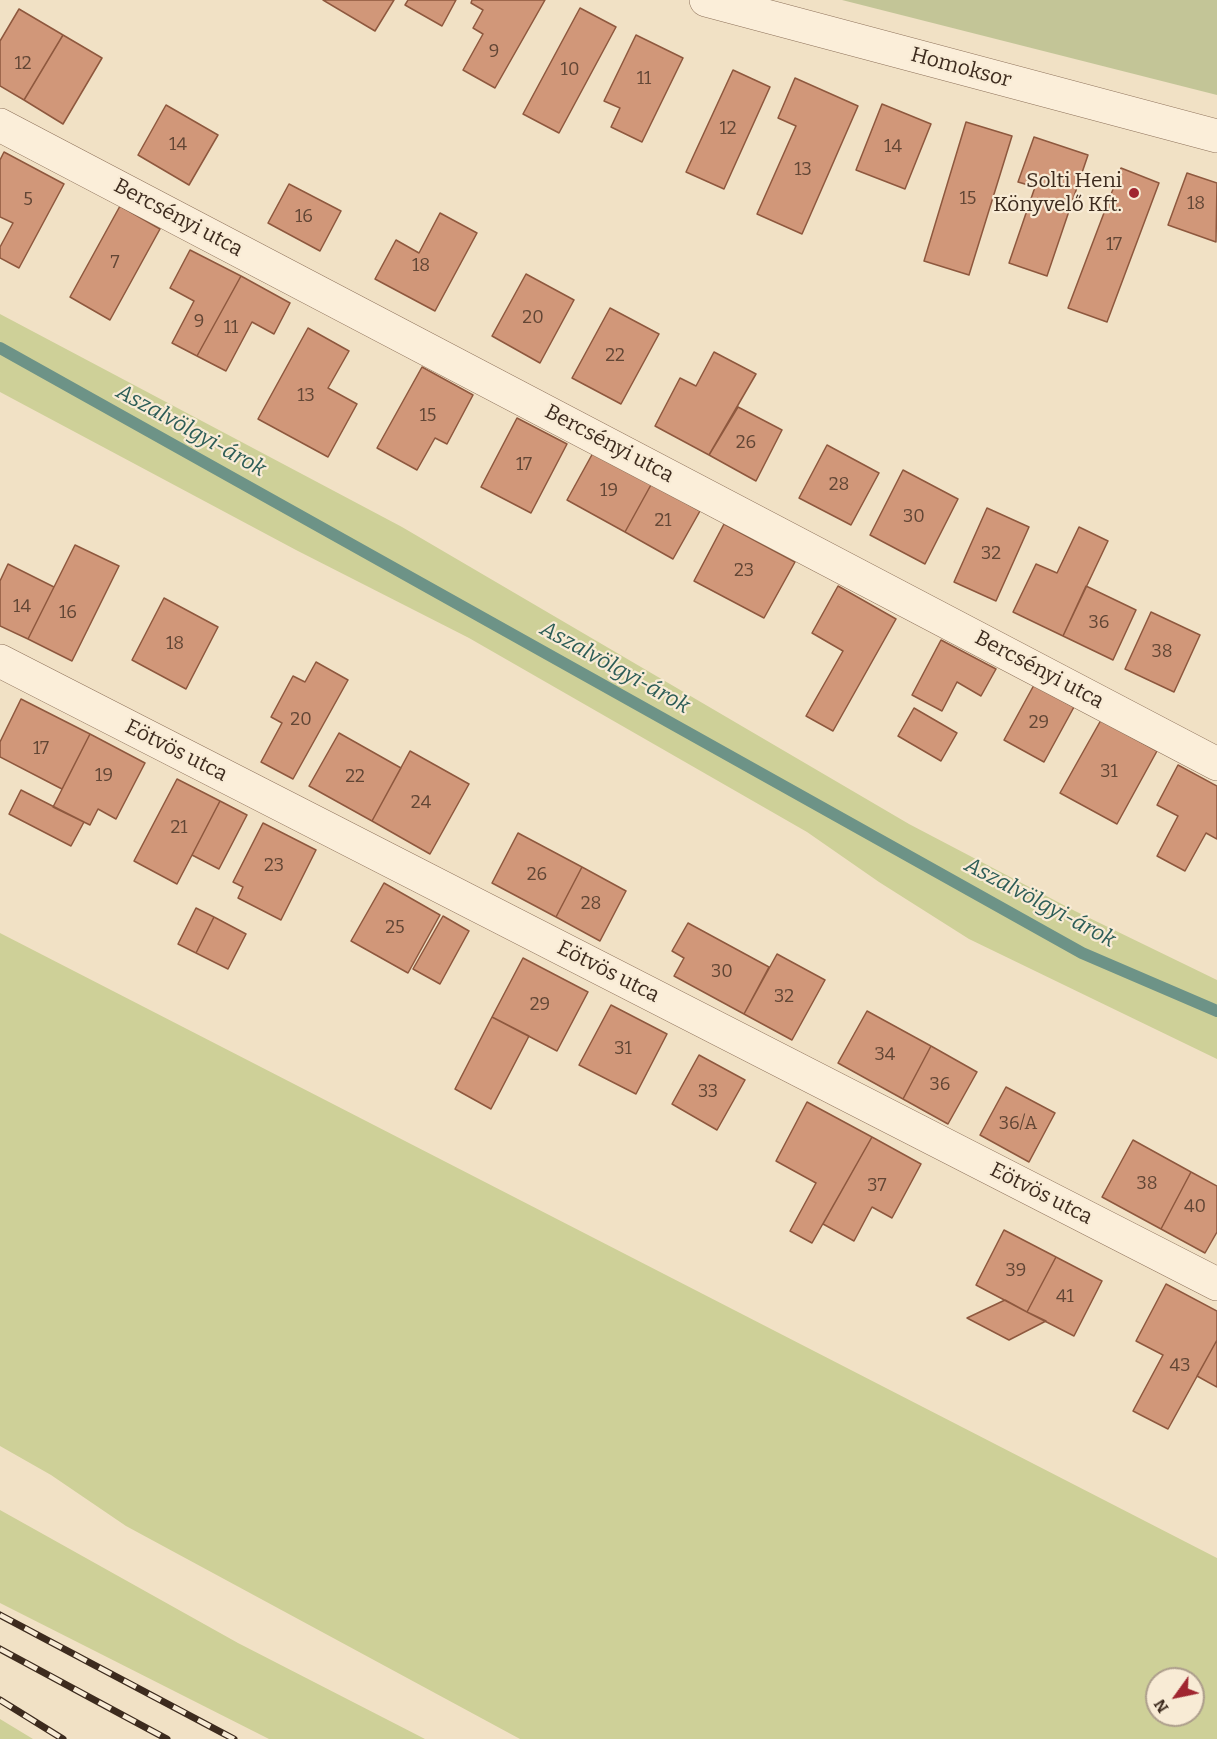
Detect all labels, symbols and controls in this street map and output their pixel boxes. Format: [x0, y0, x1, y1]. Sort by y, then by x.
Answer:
house number: 9 [489, 41, 499, 63]
street label: Homoksor [908, 42, 1014, 94]
house number: 12 [14, 53, 32, 75]
house number: 10 [561, 59, 579, 81]
house number: 11 [637, 68, 651, 90]
house number: 12 [719, 118, 737, 140]
house number: 14 [169, 134, 187, 156]
house number: 14 [884, 136, 902, 158]
house number: 13 [794, 159, 812, 181]
place label: Solti Heni Könyvelő Kft. [993, 168, 1122, 218]
street label: Bercsényi utca [109, 173, 247, 263]
marker: Solti Heni Könyvelő Kft. [1127, 186, 1141, 200]
house number: 15 [960, 188, 976, 210]
house number: 5 [23, 189, 33, 211]
house number: 18 [1187, 193, 1205, 215]
house number: 16 [295, 206, 313, 228]
house number: 17 [1106, 234, 1122, 256]
house number: 7 [110, 252, 120, 274]
house number: 18 [412, 255, 430, 277]
house number: 20 [522, 307, 544, 329]
house number: 9 [194, 311, 204, 333]
house number: 11 [224, 317, 238, 339]
house number: 22 [605, 345, 625, 367]
water label: Aszalvölgyi-árok [112, 379, 270, 483]
house number: 13 [297, 385, 315, 407]
street label: Bercsényi utca [540, 399, 678, 489]
house number: 15 [420, 405, 436, 427]
house number: 26 [736, 432, 756, 454]
house number: 17 [516, 454, 532, 476]
house number: 28 [829, 474, 849, 496]
house number: 19 [600, 480, 618, 502]
house number: 30 [903, 506, 925, 528]
house number: 21 [654, 510, 672, 532]
house number: 32 [981, 543, 1001, 565]
house number: 23 [734, 560, 754, 582]
house number: 14 [13, 596, 31, 618]
house number: 16 [59, 602, 77, 624]
house number: 36 [1089, 612, 1109, 634]
water label: Aszalvölgyi-árok [536, 616, 694, 720]
street label: Bercsényi utca [970, 625, 1108, 715]
house number: 18 [166, 633, 184, 655]
house number: 38 [1151, 641, 1173, 663]
house number: 20 [290, 709, 312, 731]
house number: 29 [1029, 712, 1049, 734]
street label: Eötvös utca [121, 714, 231, 788]
house number: 17 [33, 738, 49, 760]
house number: 31 [1100, 761, 1118, 783]
house number: 19 [95, 765, 113, 787]
house number: 22 [345, 766, 365, 788]
house number: 24 [411, 792, 431, 814]
house number: 21 [170, 817, 188, 839]
water label: Aszalvölgyi-árok [960, 852, 1120, 954]
house number: 23 [264, 855, 284, 877]
house number: 26 [527, 864, 547, 886]
house number: 28 [581, 893, 601, 915]
house number: 25 [385, 917, 405, 939]
street label: Eötvös utca [553, 935, 663, 1009]
house number: 30 [711, 961, 733, 983]
house number: 32 [774, 986, 794, 1008]
house number: 29 [530, 994, 550, 1016]
house number: 31 [614, 1038, 632, 1060]
house number: 34 [875, 1044, 895, 1066]
house number: 36 [930, 1074, 950, 1096]
house number: 33 [698, 1081, 718, 1103]
house number: 36/A [999, 1113, 1037, 1135]
street label: Eötvös utca [986, 1157, 1096, 1231]
house number: 38 [1136, 1173, 1158, 1195]
house number: 37 [867, 1175, 887, 1197]
house number: 40 [1184, 1196, 1206, 1218]
house number: 39 [1006, 1260, 1026, 1282]
house number: 41 [1056, 1286, 1074, 1308]
house number: 43 [1170, 1355, 1190, 1377]
north arrow [1145, 1667, 1205, 1727]
text: N [1150, 1696, 1172, 1716]

